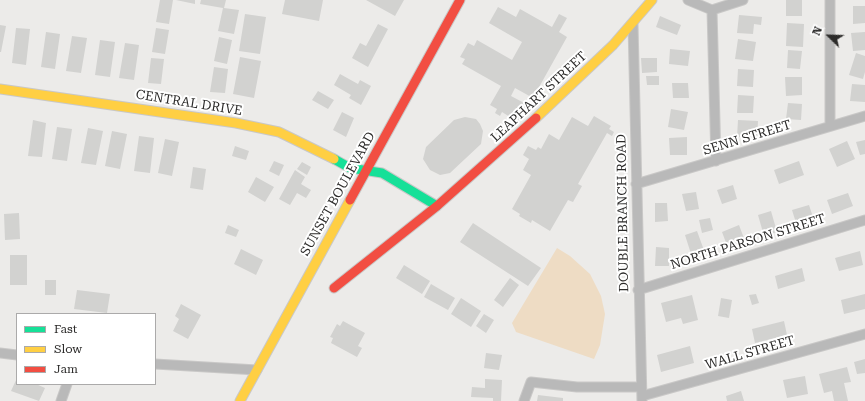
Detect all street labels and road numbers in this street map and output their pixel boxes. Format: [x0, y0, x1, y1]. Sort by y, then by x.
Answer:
street label: LEAPHART STREET [488, 49, 590, 145]
street label: CENTRAL DRIVE [135, 87, 243, 119]
street label: SENN STREET [701, 117, 793, 159]
street label: SUNSET BOULEVARD [297, 129, 379, 259]
street label: DOUBLE BRANCH ROAD [614, 134, 632, 292]
street label: NORTH PARSON STREET [669, 211, 827, 273]
street label: WALL STREET [704, 333, 796, 373]

